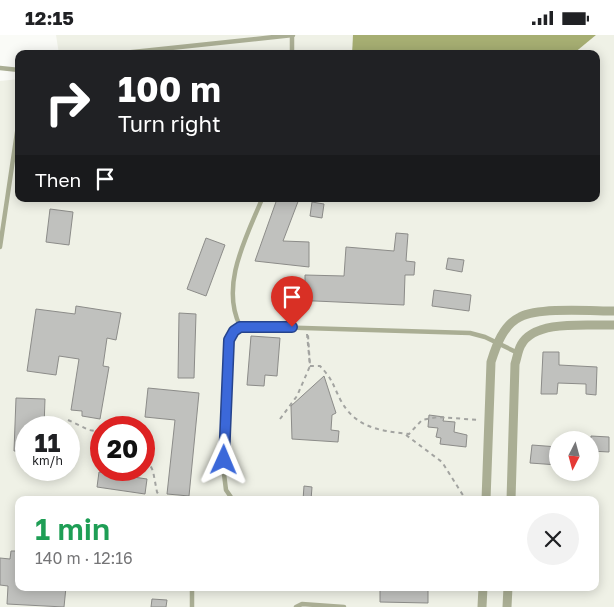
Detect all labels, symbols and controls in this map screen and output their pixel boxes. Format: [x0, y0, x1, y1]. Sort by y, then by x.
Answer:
text: 12:15 [25, 6, 74, 29]
text: 100 m [118, 68, 221, 110]
icon: right [35, 70, 100, 135]
text: Turn right [118, 110, 221, 137]
icon: arrive [91, 165, 119, 193]
text: Then [35, 168, 81, 191]
pin [271, 276, 313, 327]
icon: arrive [278, 283, 306, 311]
speed limit sign: 20 [90, 416, 155, 481]
text: 11 [35, 427, 60, 458]
north arrow [549, 431, 599, 481]
map controls [549, 431, 599, 481]
position arrow [197, 433, 249, 485]
text: km/h [32, 453, 63, 468]
text: 1 min [35, 511, 110, 547]
button: close [527, 513, 579, 565]
text: 140 m · 12:16 [35, 548, 133, 568]

